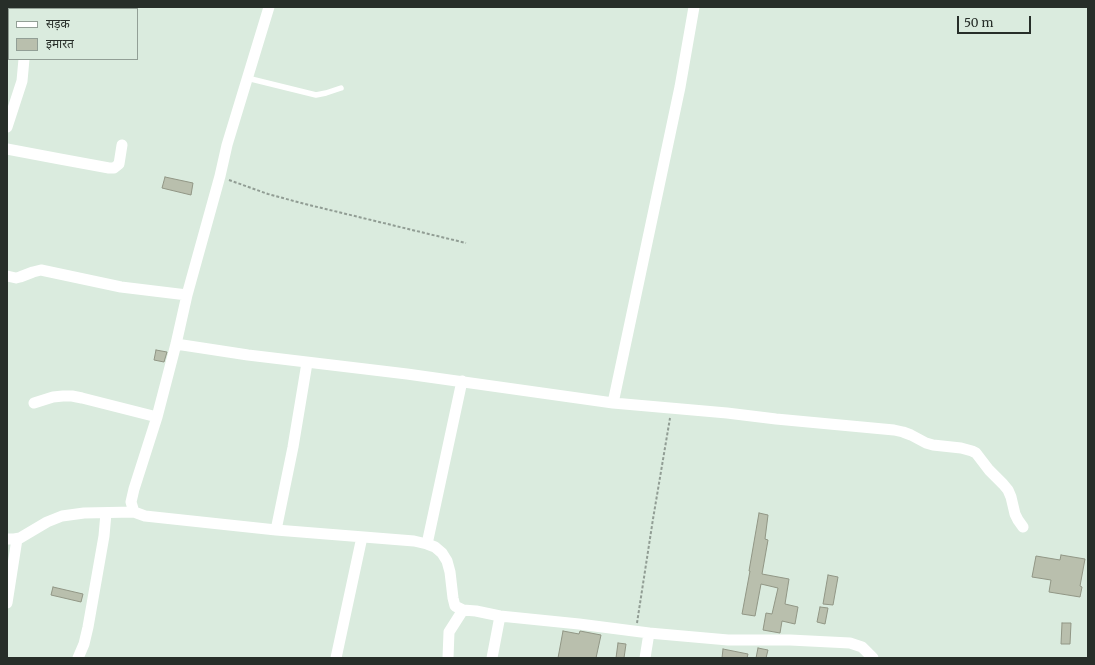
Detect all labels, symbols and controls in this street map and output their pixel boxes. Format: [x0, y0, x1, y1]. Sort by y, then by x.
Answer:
legend [8, 8, 138, 60]
scale bar [959, 8, 1033, 34]
text: 50 m [964, 15, 993, 30]
text: सड़क [46, 16, 70, 31]
text: इमारत [46, 36, 74, 51]

